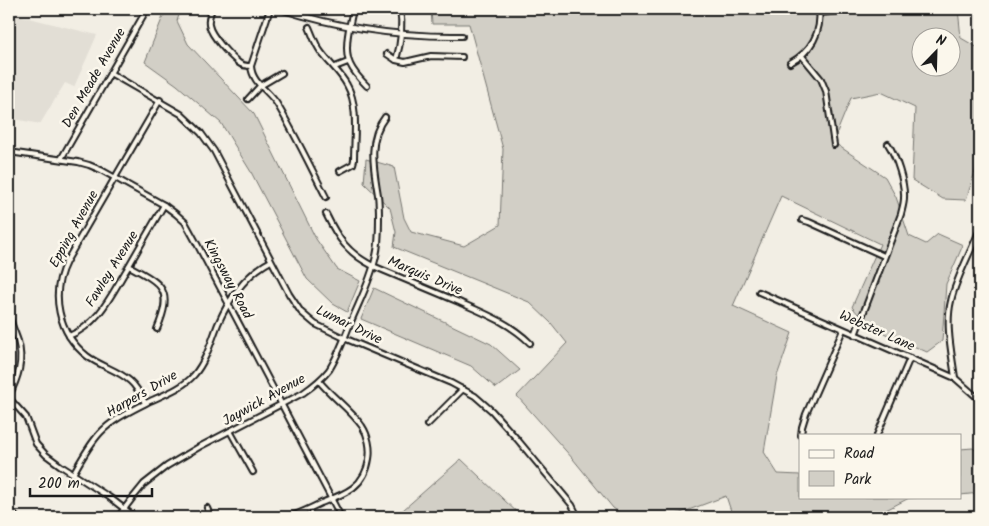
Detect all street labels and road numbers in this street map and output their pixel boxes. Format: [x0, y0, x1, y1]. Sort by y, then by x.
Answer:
street label: Den Meade Avenue [56, 23, 132, 132]
street label: Epping Avenue [44, 186, 105, 272]
street label: Fawley Avenue [80, 226, 145, 311]
street label: Kingsway Road [198, 235, 259, 324]
street label: Marquis Drive [384, 250, 467, 302]
street label: Lumar Drive [312, 299, 387, 351]
street label: Webster Lane [836, 305, 919, 358]
street label: Harpers Drive [102, 364, 182, 423]
street label: Jaywick Avenue [218, 368, 310, 432]

